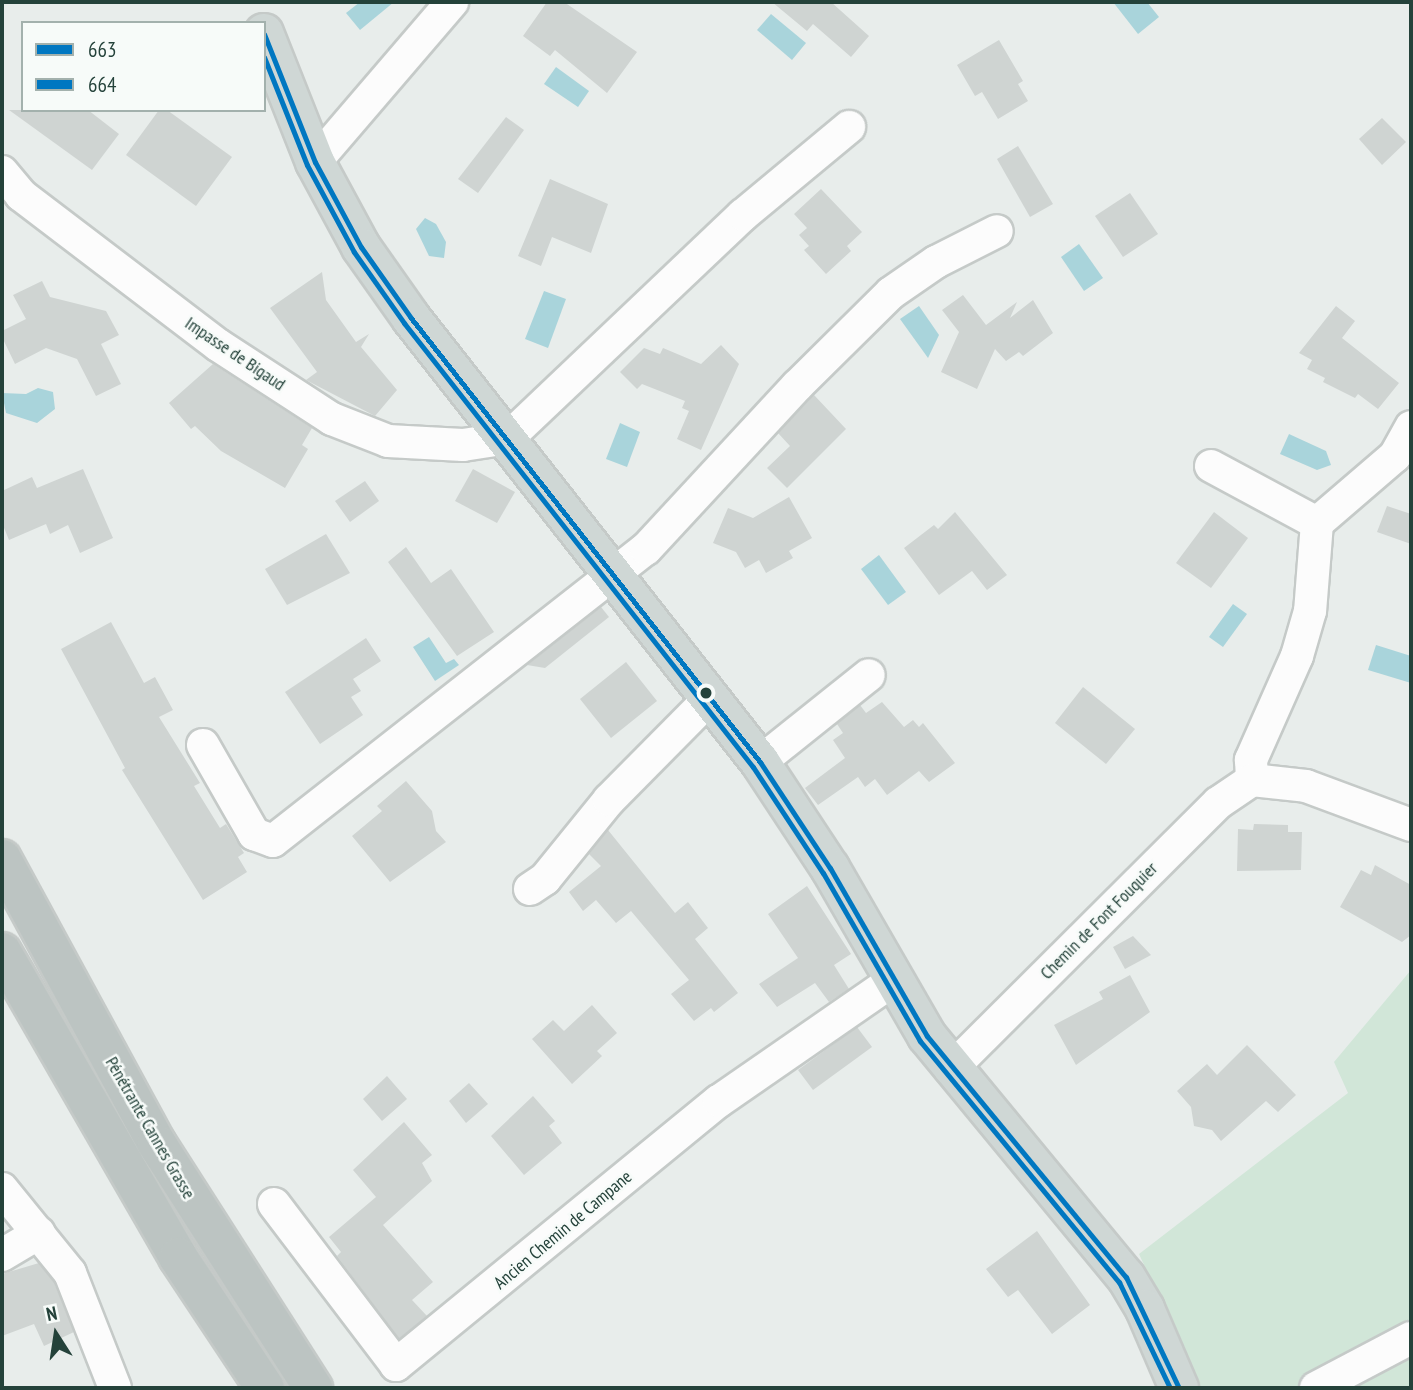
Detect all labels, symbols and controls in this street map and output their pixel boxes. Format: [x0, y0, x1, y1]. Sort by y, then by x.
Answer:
legend [21, 21, 266, 112]
text: 663 [88, 36, 116, 63]
text: 664 [88, 71, 116, 98]
street label: Impasse de Bigaud [181, 313, 289, 395]
unlabelled marker [699, 686, 713, 700]
street label: Chemin de Font Fouquier [1036, 858, 1162, 984]
street label: Pénétrante Cannes Grasse [101, 1053, 199, 1203]
street label: Ancien Chemin de Campane [490, 1166, 636, 1294]
north arrow [21, 1299, 91, 1369]
text: N [44, 1301, 59, 1326]

